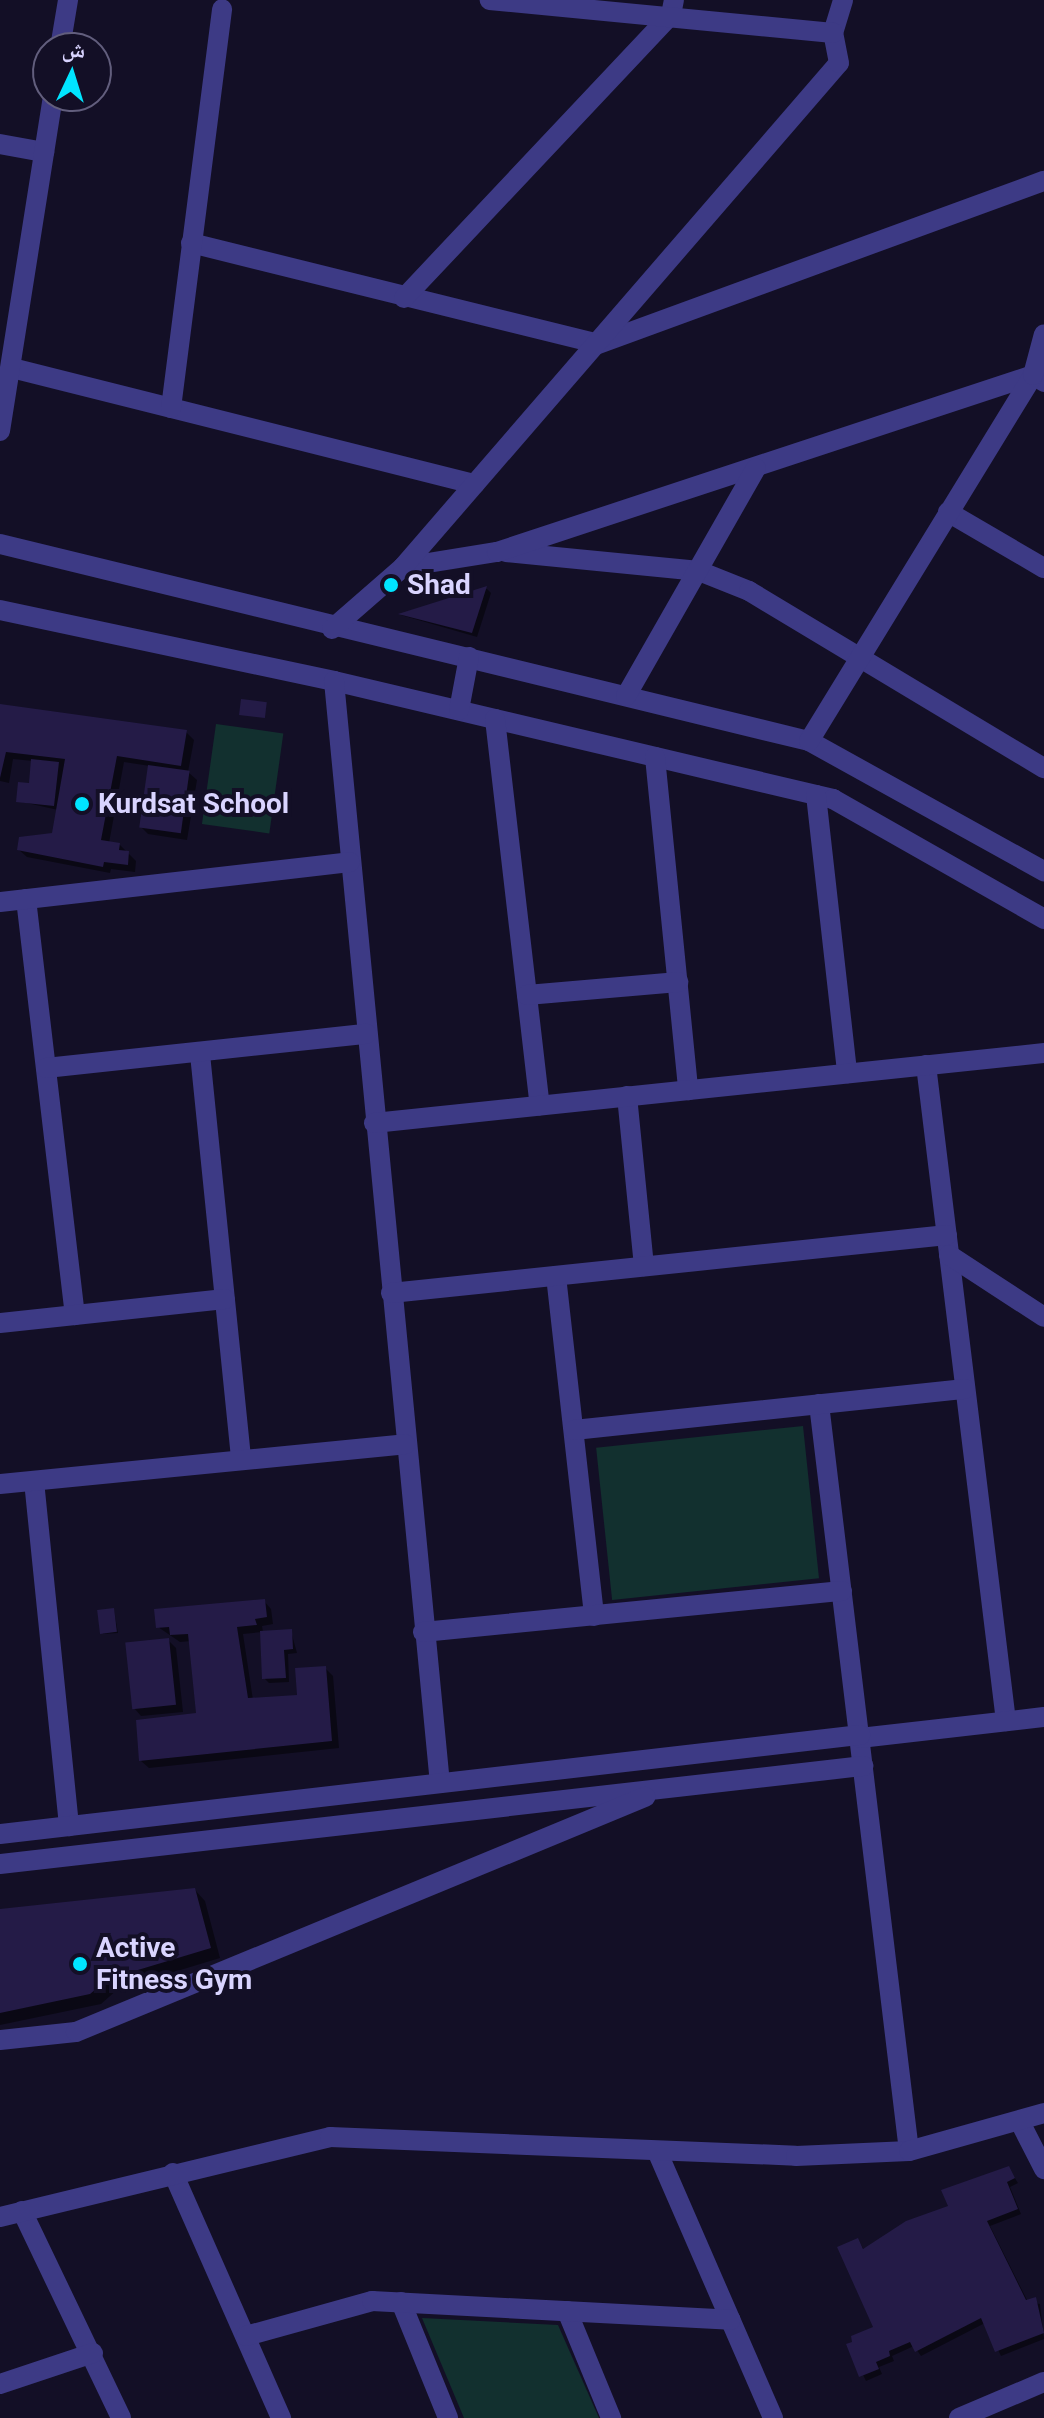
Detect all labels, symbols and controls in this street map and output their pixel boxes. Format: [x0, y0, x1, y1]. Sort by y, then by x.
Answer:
north arrow [32, 32, 112, 112]
text: ش [61, 36, 86, 63]
place label: Shad [407, 568, 471, 602]
marker: Shad [382, 576, 400, 594]
place label: Kurdsat School [98, 787, 289, 821]
marker: Kurdsat School [73, 795, 91, 813]
place label: Active Fitness Gym [96, 1931, 252, 1997]
marker: Active Fitness Gym [71, 1955, 89, 1973]

